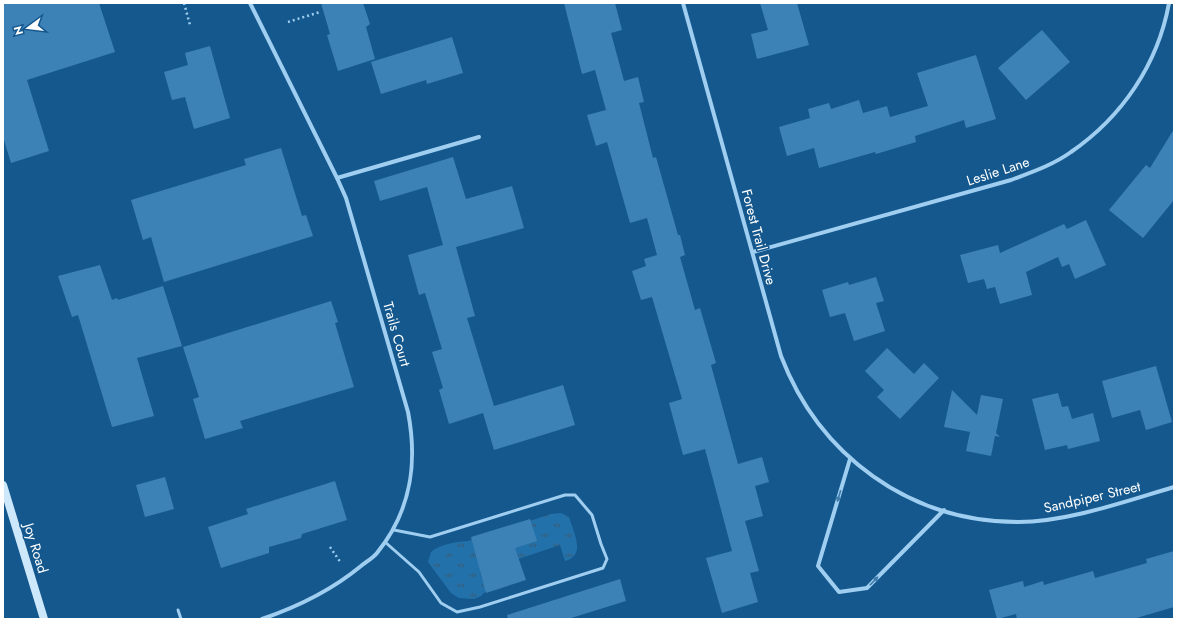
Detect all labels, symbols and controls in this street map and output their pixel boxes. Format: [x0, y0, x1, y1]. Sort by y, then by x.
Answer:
north arrow [8, 8, 48, 48]
text: N [9, 24, 27, 37]
street label: Leslie Lane [964, 151, 1032, 191]
street label: Forest Trail Drive [737, 187, 781, 287]
street label: Trails Court [378, 299, 416, 369]
street label: Sandpiper Street [1042, 476, 1143, 518]
one-way arrow [836, 490, 842, 502]
street label: Joy Road [18, 519, 53, 575]
one-way arrow [870, 576, 879, 586]

